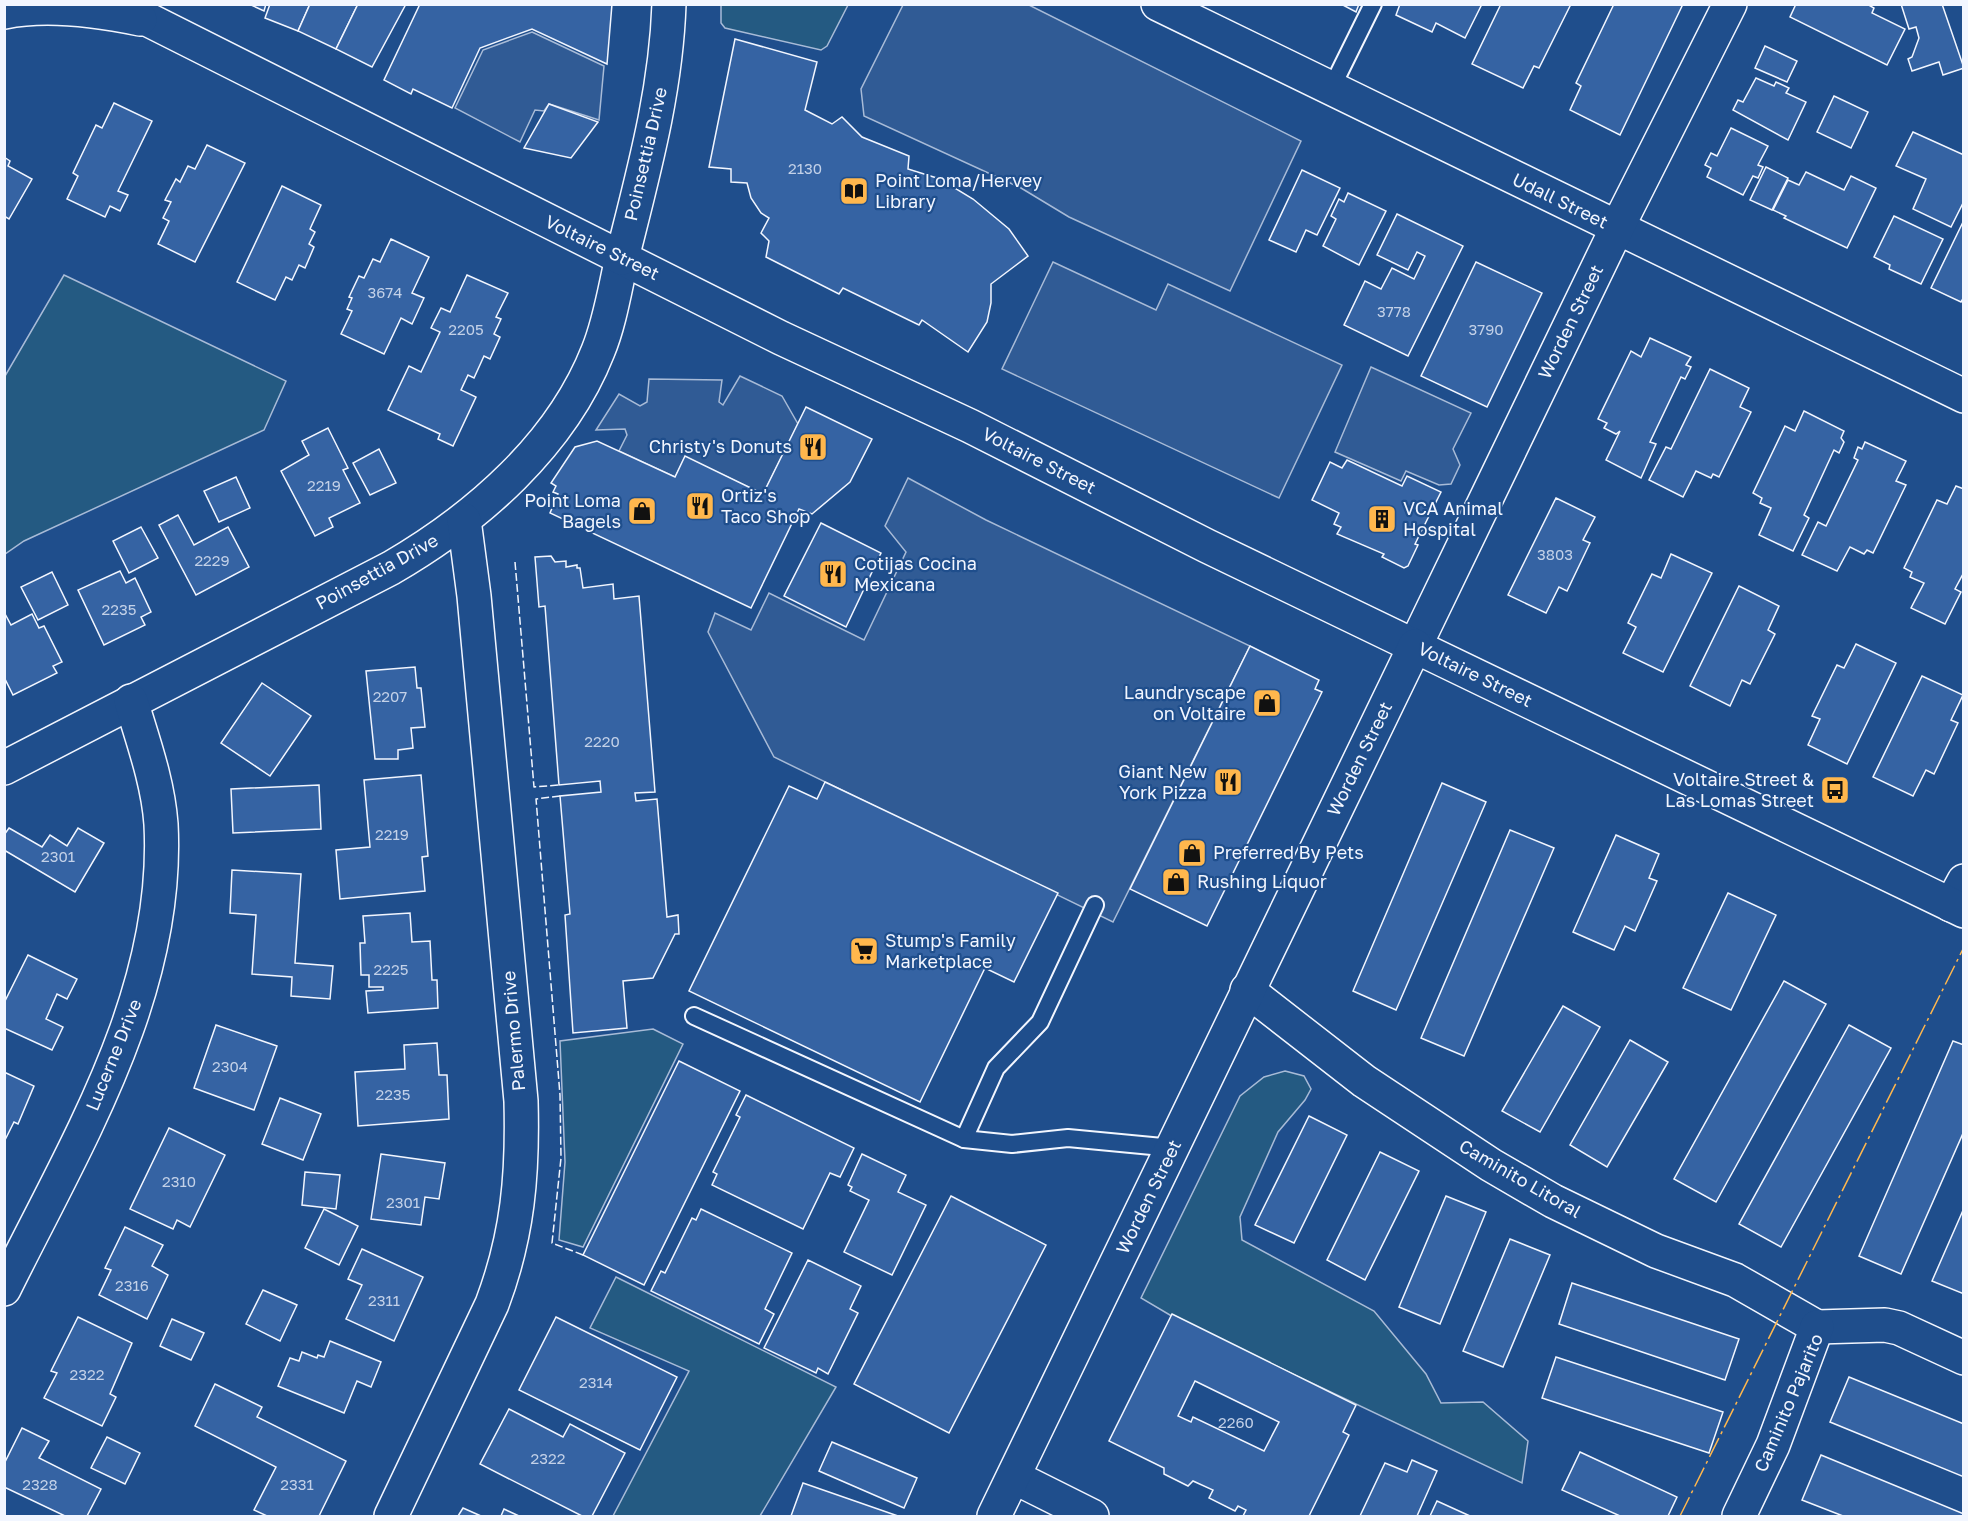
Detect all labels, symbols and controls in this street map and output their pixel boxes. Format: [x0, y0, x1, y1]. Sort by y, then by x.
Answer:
street label: Poinsettia Drive [619, 85, 671, 223]
house number: 2130 [788, 159, 822, 177]
street label: Udall Street [1509, 167, 1612, 233]
place label: Point Loma/Hervey Library [875, 169, 1042, 212]
library icon: Point Loma/Hervey Library [838, 175, 870, 207]
street label: Voltaire Street [542, 210, 663, 284]
street label: Worden Street [1533, 261, 1607, 382]
house number: 3674 [368, 283, 402, 301]
house number: 3778 [1377, 302, 1411, 320]
house number: 2205 [448, 320, 484, 338]
house number: 3790 [1468, 320, 1504, 338]
street label: Voltaire Street [979, 422, 1100, 498]
restaurant icon: Christy's Donuts [797, 431, 829, 463]
place label: Christy's Donuts [649, 435, 792, 457]
house number: 2219 [307, 476, 341, 494]
place label: Ortiz's Taco Shop [721, 484, 810, 527]
place label: Point Loma Bagels [524, 489, 621, 532]
restaurant icon: Ortiz's Taco Shop [684, 490, 716, 522]
shop icon: Point Loma Bagels [626, 495, 658, 527]
place label: VCA Animal Hospital [1403, 497, 1503, 540]
building icon: VCA Animal Hospital [1366, 503, 1398, 535]
street label: Poinsettia Drive [311, 528, 442, 614]
house number: 3803 [1537, 545, 1573, 563]
house number: 2229 [194, 551, 230, 569]
place label: Cotijas Cocina Mexicana [854, 552, 977, 595]
restaurant icon: Cotijas Cocina Mexicana [817, 558, 849, 590]
house number: 2235 [102, 600, 136, 618]
street label: Voltaire Street [1415, 637, 1536, 711]
place label: Laundryscape on Voltaire [1124, 681, 1246, 724]
house number: 2207 [373, 687, 407, 705]
shop icon: Laundryscape on Voltaire [1251, 687, 1283, 719]
street label: Worden Street [1322, 698, 1396, 819]
house number: 2220 [584, 732, 620, 750]
place label: Giant New York Pizza [1118, 760, 1207, 803]
restaurant icon: Giant New York Pizza [1212, 766, 1244, 798]
place label: Voltaire Street & Las Lomas Street [1665, 768, 1814, 811]
bus stop icon: Voltaire Street & Las Lomas Street [1819, 774, 1851, 806]
house number: 2219 [375, 825, 409, 843]
shop icon: Preferred By Pets [1176, 837, 1208, 869]
place label: Preferred By Pets [1213, 841, 1364, 863]
house number: 2301 [41, 847, 75, 865]
shop icon: Rushing Liquor [1160, 866, 1192, 898]
place label: Rushing Liquor [1197, 870, 1327, 892]
place label: Stump's Family Marketplace [885, 929, 1016, 972]
supermarket icon: Stump's Family Marketplace [848, 935, 880, 967]
house number: 2225 [374, 960, 408, 978]
street label: Palermo Drive [497, 970, 529, 1092]
street label: Lucerne Drive [81, 995, 146, 1114]
house number: 2304 [212, 1057, 248, 1075]
house number: 2235 [376, 1085, 410, 1103]
street label: Caminito Litoral [1455, 1134, 1586, 1222]
street label: Worden Street [1111, 1136, 1185, 1257]
house number: 2310 [162, 1172, 196, 1190]
house number: 2301 [386, 1193, 420, 1211]
house number: 2316 [115, 1276, 149, 1294]
house number: 2311 [368, 1291, 400, 1309]
street label: Caminito Pajarito [1749, 1330, 1827, 1475]
house number: 2322 [70, 1365, 104, 1383]
house number: 2314 [579, 1373, 613, 1391]
house number: 2260 [1218, 1413, 1254, 1431]
house number: 2322 [531, 1449, 565, 1467]
house number: 2328 [22, 1475, 58, 1493]
house number: 2331 [280, 1475, 314, 1493]

